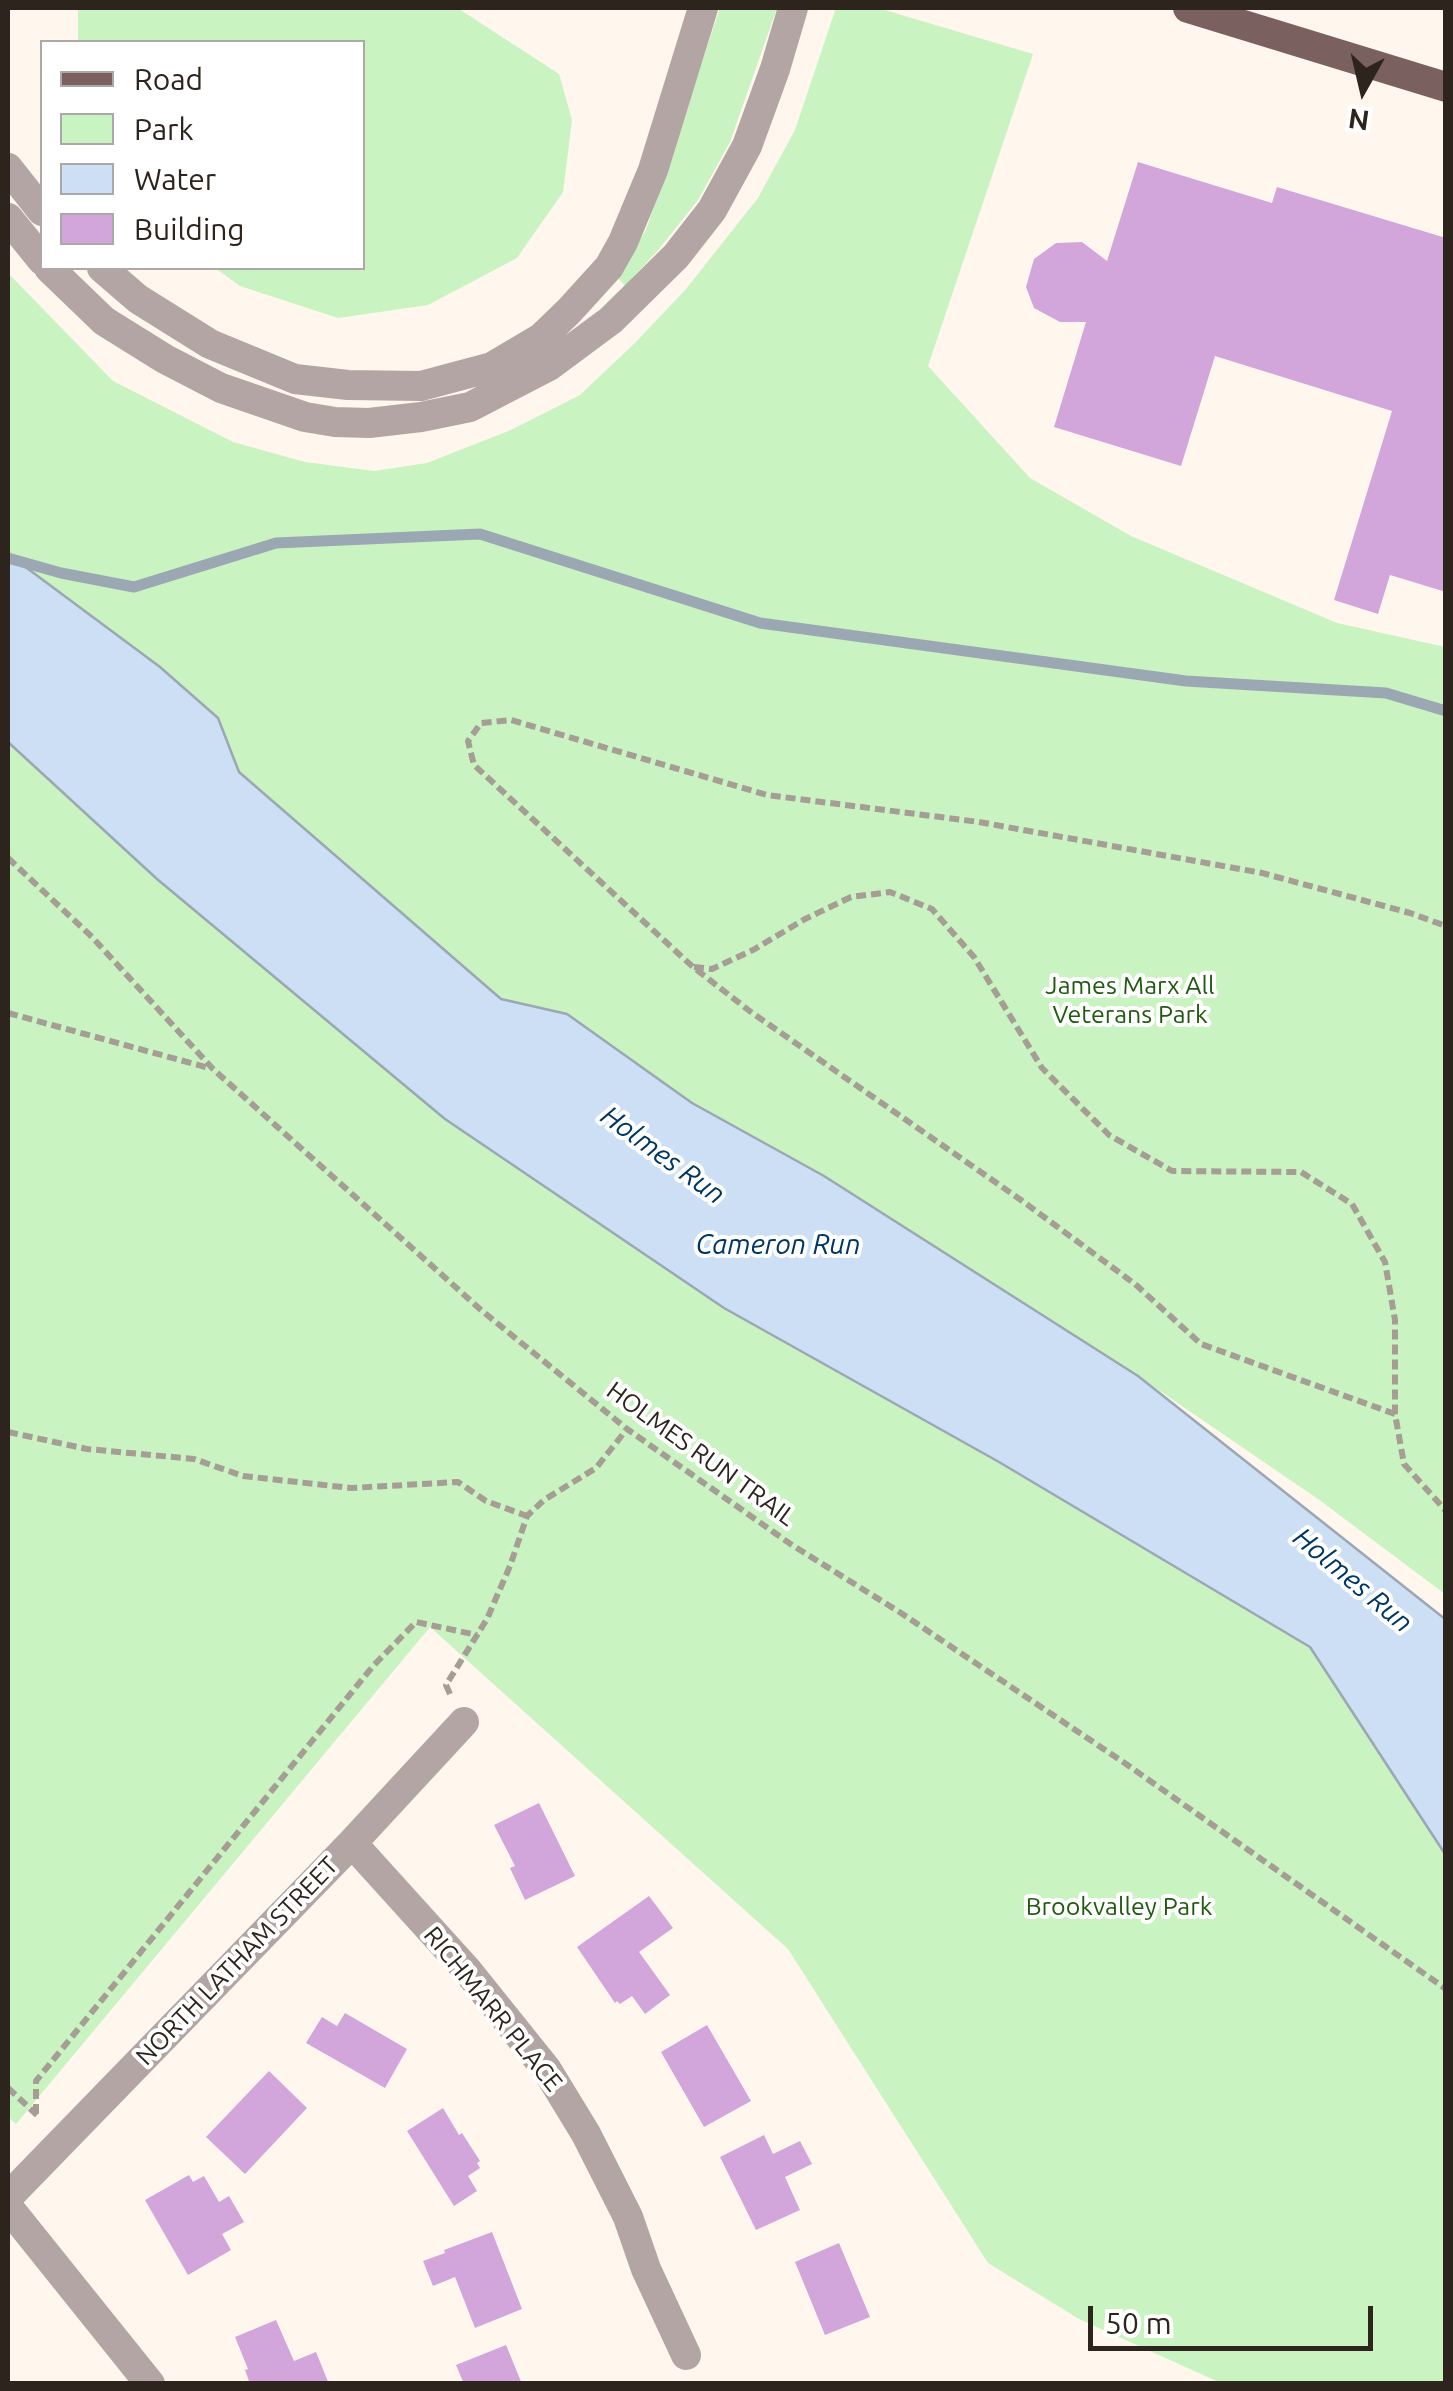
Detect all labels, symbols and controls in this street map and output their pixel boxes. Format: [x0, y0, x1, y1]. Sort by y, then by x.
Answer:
legend [40, 40, 365, 270]
north arrow [1313, 40, 1413, 140]
text: Road [134, 62, 203, 96]
text: N [1346, 103, 1371, 137]
text: Park [134, 112, 194, 146]
text: Water [134, 162, 216, 196]
text: Building [134, 212, 245, 246]
park label: James Marx All Veterans Park [1045, 971, 1215, 1030]
water label: Holmes Run [594, 1099, 732, 1211]
water label: Cameron Run [695, 1228, 861, 1262]
street label: HOLMES RUN TRAIL [601, 1375, 801, 1533]
water label: Holmes Run [1287, 1520, 1419, 1640]
street label: NORTH LATHAM STREET [130, 1851, 344, 2071]
park label: Brookvalley Park [1026, 1892, 1212, 1922]
street label: RICHMARR PLACE [417, 1921, 569, 2097]
scale bar [1093, 2286, 1378, 2348]
text: 50 m [1105, 2306, 1172, 2340]

